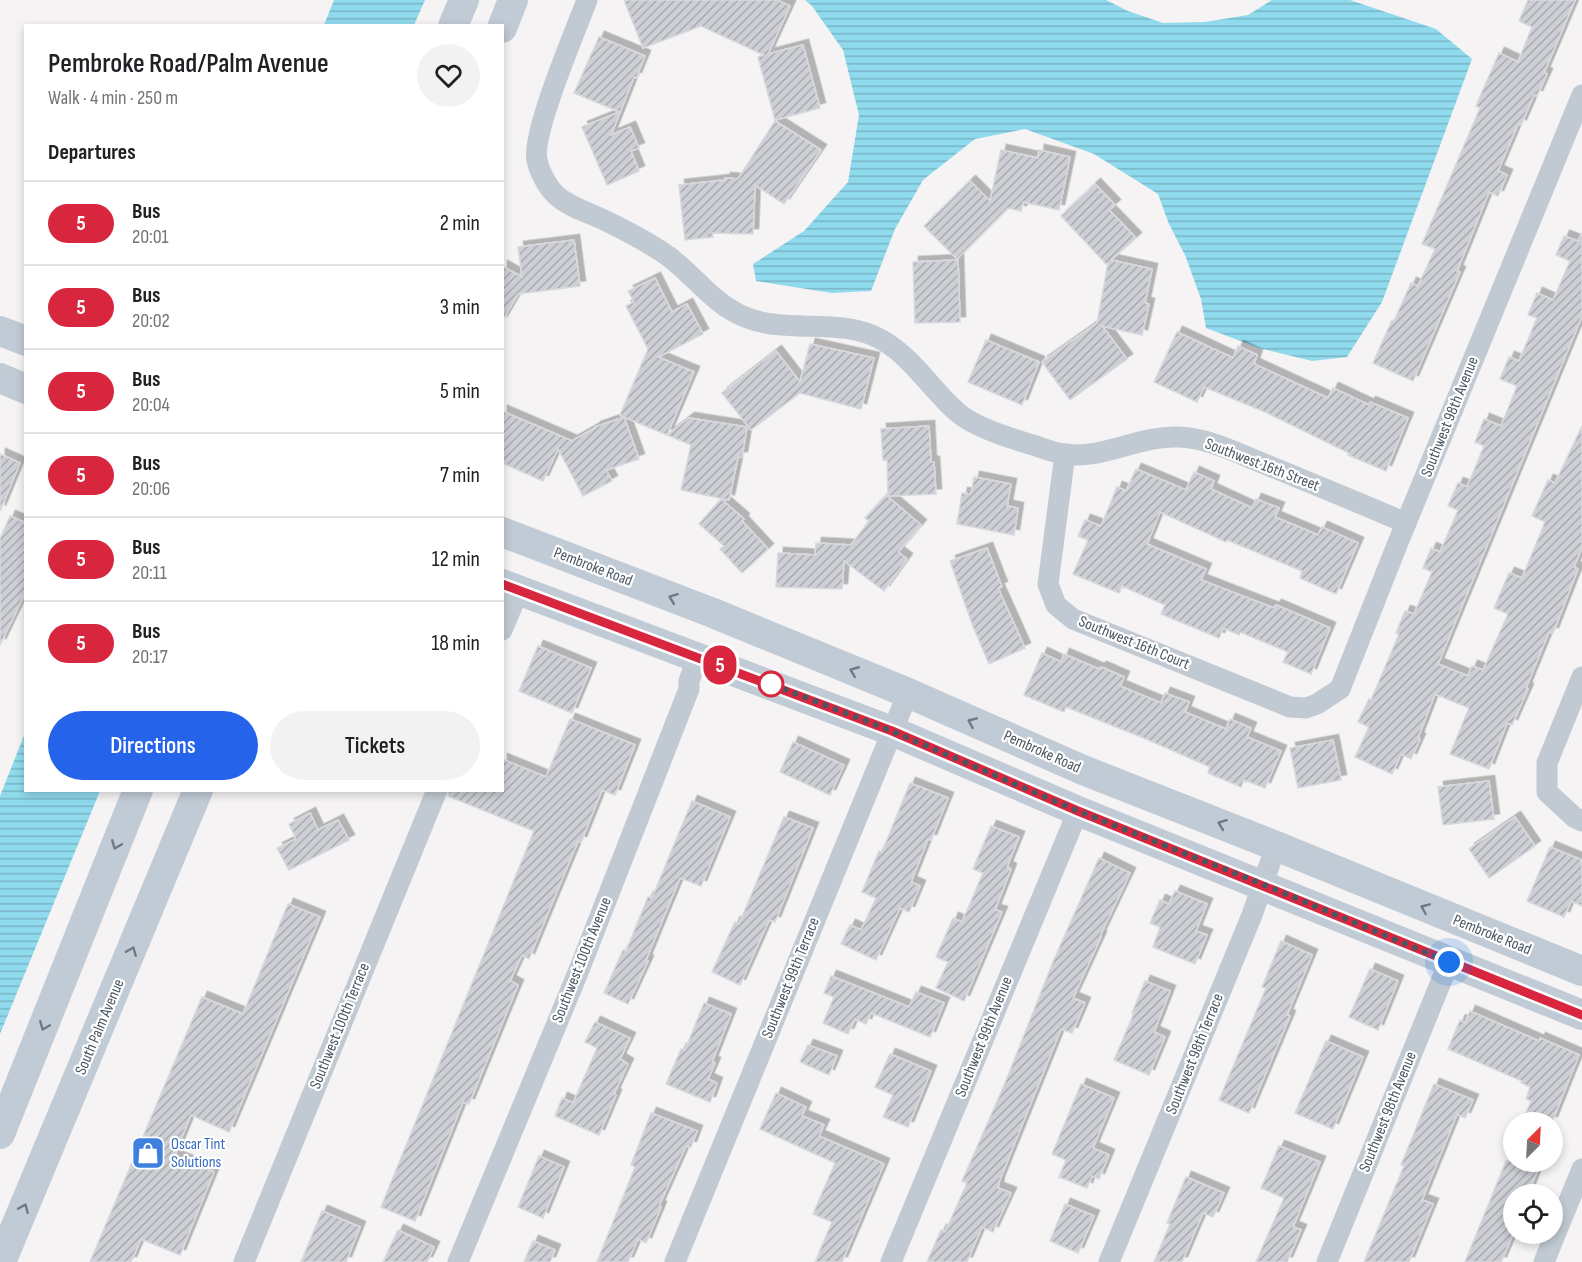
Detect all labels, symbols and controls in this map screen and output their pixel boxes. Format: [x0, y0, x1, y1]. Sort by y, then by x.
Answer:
button: heart [417, 44, 480, 107]
text: Pembroke Road/Palm Avenue [48, 47, 329, 80]
text: Walk · 4 min · 250 m [48, 86, 178, 110]
text: Departures [48, 139, 136, 166]
text: Bus [132, 198, 161, 225]
text: 2 min [440, 210, 480, 237]
text: 5 [76, 211, 86, 236]
text: 20:01 [132, 225, 169, 249]
text: Bus [132, 282, 161, 309]
text: 3 min [440, 294, 480, 321]
text: 5 [76, 295, 86, 320]
text: 20:02 [132, 309, 170, 333]
street label: Southwest 98th Avenue [1417, 354, 1483, 480]
text: Bus [132, 366, 161, 393]
text: 5 min [440, 378, 480, 405]
text: 5 [76, 379, 86, 404]
text: 20:04 [132, 393, 170, 417]
street label: Southwest 16th Street [1202, 434, 1322, 496]
text: Bus [132, 450, 161, 477]
text: 7 min [440, 462, 480, 489]
text: 5 [76, 463, 86, 488]
text: 20:06 [132, 477, 170, 501]
text: Bus [132, 534, 161, 561]
street label: Pembroke Road [551, 543, 635, 591]
text: 12 min [432, 546, 480, 573]
text: 5 [76, 547, 86, 572]
text: 20:11 [132, 561, 167, 585]
one-way arrow [668, 593, 679, 605]
street label: Southwest 16th Court [1076, 612, 1192, 674]
text: Bus [132, 618, 161, 645]
text: 18 min [432, 630, 480, 657]
text: 5 [76, 631, 86, 656]
text: 20:17 [132, 645, 168, 669]
line badge: 5 [700, 646, 740, 684]
text: 5 [715, 653, 725, 678]
one-way arrow [849, 666, 860, 678]
unlabelled marker [758, 671, 784, 697]
button: Directions [48, 711, 258, 780]
button: Tickets [270, 711, 480, 780]
one-way arrow [967, 717, 978, 729]
street label: Pembroke Road [1000, 727, 1084, 777]
one-way arrow [1217, 819, 1228, 832]
one-way arrow [111, 839, 123, 850]
street label: Southwest 100th Avenue [548, 894, 616, 1026]
one-way arrow [1420, 903, 1431, 915]
street label: Pembroke Road [1450, 911, 1534, 959]
street label: Southwest 99th Terrace [758, 915, 824, 1041]
one-way arrow [125, 946, 137, 957]
your location [1434, 947, 1464, 977]
street label: Southwest 100th Terrace [306, 960, 374, 1092]
street label: Southwest 99th Avenue [951, 974, 1017, 1100]
street label: South Palm Avenue [71, 976, 129, 1078]
street label: Southwest 98th Terrace [1162, 991, 1228, 1117]
one-way arrow [39, 1020, 51, 1031]
street label: Southwest 98th Avenue [1355, 1049, 1421, 1175]
north arrow [1503, 1112, 1563, 1172]
map controls [1503, 1112, 1563, 1244]
shop icon: Oscar Tint Solutions [130, 1135, 166, 1171]
place label: Oscar Tint Solutions [171, 1135, 226, 1172]
button: locate [1503, 1184, 1563, 1244]
one-way arrow [17, 1203, 29, 1214]

